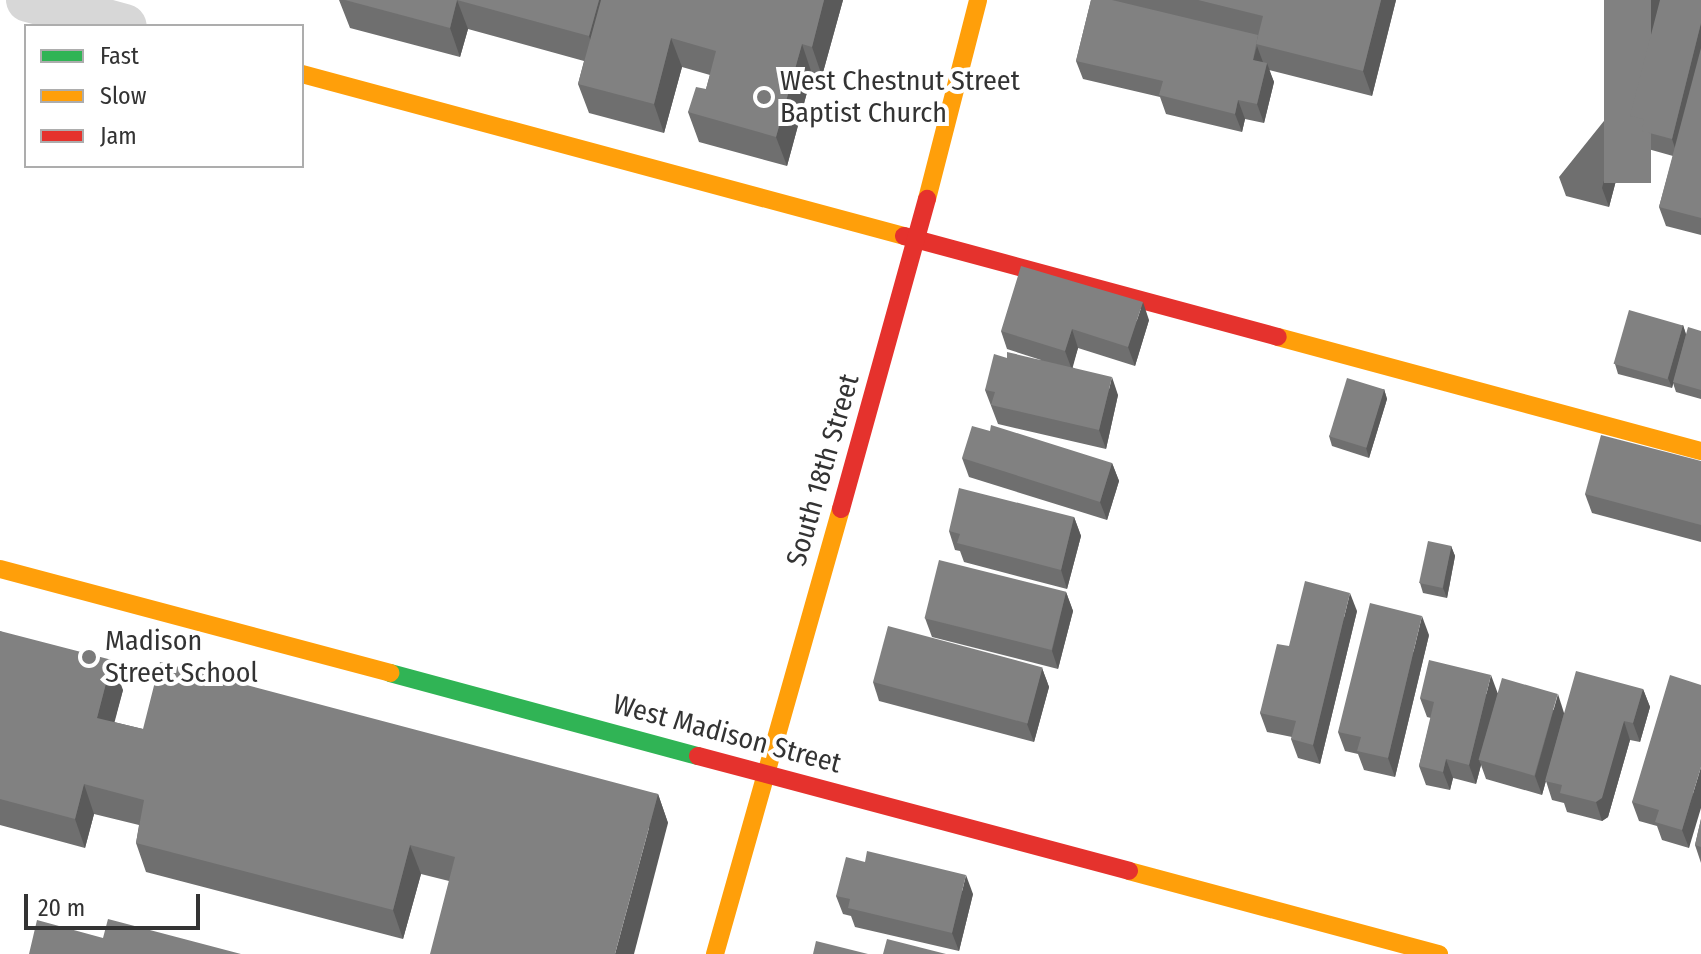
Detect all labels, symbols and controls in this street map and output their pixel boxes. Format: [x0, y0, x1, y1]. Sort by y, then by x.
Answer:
legend [24, 24, 304, 168]
text: Fast [100, 42, 139, 70]
place label: West Chestnut Street Baptist Church [780, 64, 1020, 130]
text: Slow [100, 82, 146, 110]
marker: West Chestnut Street Baptist Church [755, 88, 773, 106]
text: Jam [100, 122, 137, 150]
street label: South 18th Street [780, 370, 866, 570]
place label: Madison Street School [105, 624, 258, 690]
marker: Madison Street School [80, 648, 98, 666]
street label: West Madison Street [609, 687, 845, 781]
scale bar [28, 878, 204, 928]
text: 20 m [38, 894, 85, 922]

